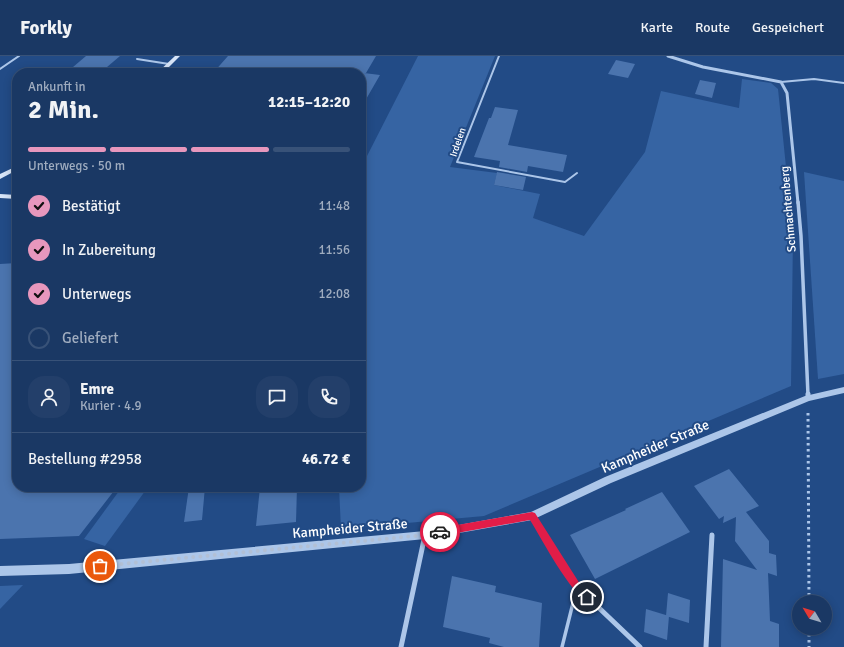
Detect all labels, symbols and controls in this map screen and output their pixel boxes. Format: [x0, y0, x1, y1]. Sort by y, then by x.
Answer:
text: Forkly [20, 16, 72, 40]
text: Karte [640, 19, 673, 36]
text: Route [695, 19, 730, 36]
text: Gespeichert [752, 19, 824, 36]
text: Ankunft in [28, 79, 86, 95]
text: 12:15–12:20 [268, 93, 350, 111]
text: 2 Min. [28, 94, 99, 126]
street label: Irdelen [447, 126, 469, 159]
text: Unterwegs · 50 m [28, 158, 125, 174]
street label: Schmachtenberg [777, 165, 800, 253]
icon: check [28, 195, 50, 217]
text: Bestätigt [62, 197, 120, 215]
text: 11:48 [318, 198, 350, 214]
icon: check [28, 239, 50, 261]
text: In Zubereitung [62, 241, 156, 259]
text: 11:56 [318, 242, 350, 258]
icon: check [28, 283, 50, 305]
text: Unterwegs [62, 285, 131, 303]
text: 12:08 [318, 286, 350, 302]
text: Geliefert [62, 329, 119, 347]
button: person [28, 376, 70, 418]
button: chat [256, 376, 298, 418]
button: phone [308, 376, 350, 418]
text: Emre [80, 380, 114, 398]
text: Kurier · 4.9 [80, 398, 142, 414]
street label: Kampheider Straße [599, 416, 712, 477]
text: Bestellung #2958 [28, 450, 142, 468]
text: 46.72 € [302, 450, 350, 468]
courier [420, 512, 460, 552]
street label: Kampheider Straße [292, 515, 408, 542]
icon: car [429, 521, 451, 543]
pin [83, 549, 117, 583]
icon: bag [89, 555, 111, 577]
pin [570, 580, 604, 614]
icon: home [576, 586, 598, 608]
north arrow [792, 595, 832, 635]
map controls [792, 595, 832, 635]

